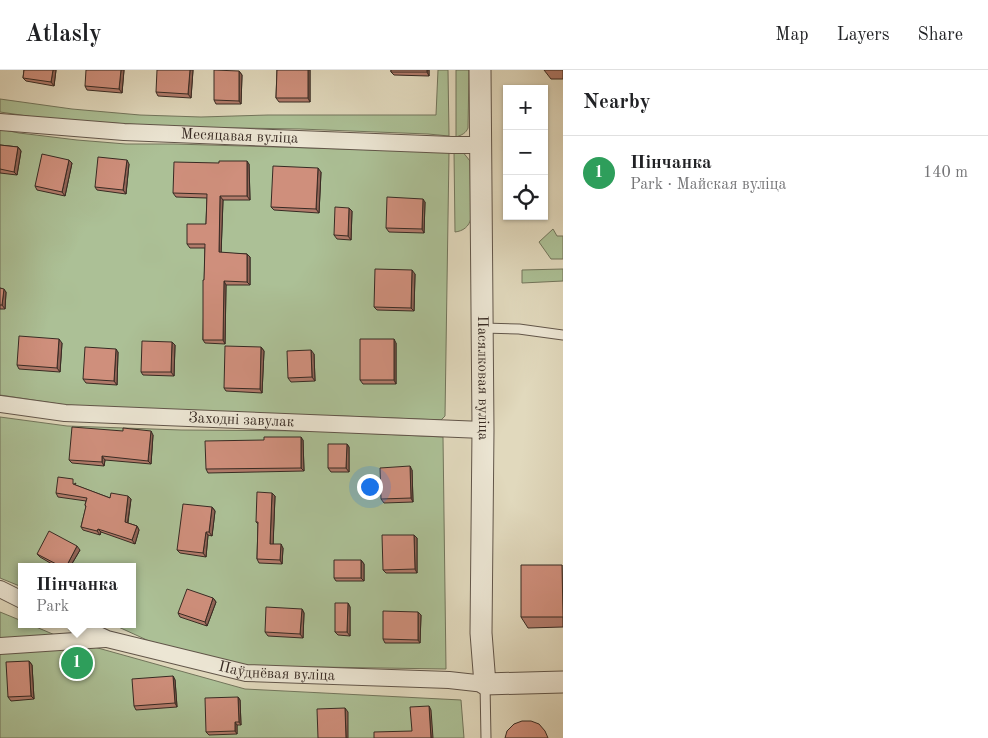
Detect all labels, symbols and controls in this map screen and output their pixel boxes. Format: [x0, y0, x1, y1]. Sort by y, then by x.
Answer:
text: Atlasly [25, 23, 102, 47]
text: Map [775, 26, 809, 44]
text: Layers [837, 26, 889, 44]
text: Share [917, 26, 963, 44]
map controls [503, 85, 548, 220]
button: + [503, 85, 548, 130]
text: Nearby [583, 92, 651, 113]
street label: Месяцавая вуліца [180, 127, 299, 146]
button: − [503, 130, 548, 175]
text: Пінчанка [630, 154, 712, 173]
text: 1 [594, 165, 604, 181]
text: 140 m [923, 165, 968, 181]
button: locate [503, 175, 548, 220]
text: Park · Майская вуліца [630, 177, 786, 193]
street label: Пасялковая вуліца [475, 316, 491, 441]
street label: Заходні завулак [188, 411, 295, 430]
your location [357, 474, 383, 500]
popup [18, 563, 136, 628]
text: Пінчанка [36, 576, 118, 595]
text: Park [36, 599, 69, 615]
pin: 1 [61, 644, 93, 682]
street label: Паўднёвая вуліца [217, 659, 336, 684]

